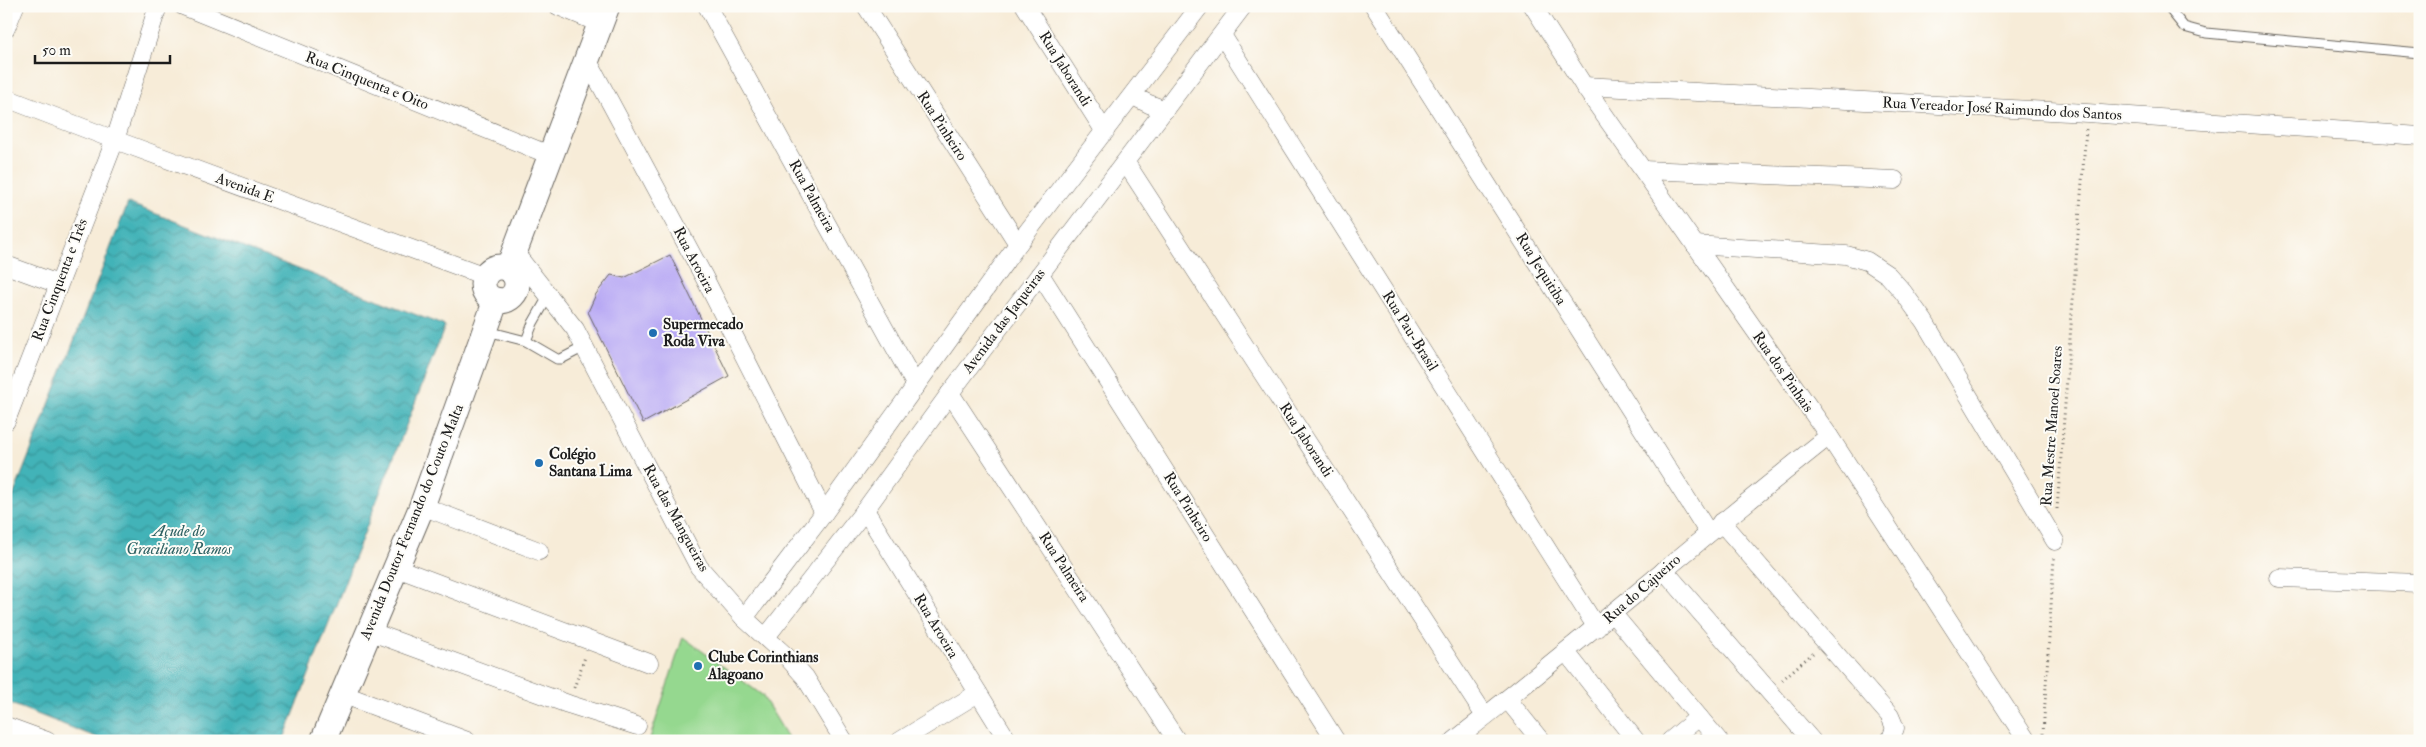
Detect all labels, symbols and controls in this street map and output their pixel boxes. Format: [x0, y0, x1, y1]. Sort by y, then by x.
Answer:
street label: Rua Jaborandi [1034, 28, 1096, 111]
scale bar [35, 32, 170, 64]
text: 50 m [42, 41, 71, 60]
street label: Rua Cinquenta e Oito [302, 48, 432, 114]
street label: Rua Pinheiro [913, 88, 971, 164]
street label: Rua Vereador José Raimundo dos Santos [1882, 93, 2122, 126]
street label: Rua Palmeira [784, 157, 840, 236]
street label: Avenida E [212, 168, 277, 207]
street label: Rua Cinquenta e Três [28, 216, 92, 344]
street label: Rua Aroeira [669, 224, 720, 297]
street label: Rua Jequitiba [1510, 229, 1571, 310]
street label: Avenida das Jaqueiras [958, 265, 1050, 379]
street label: Rua Pau-Brasil [1378, 287, 1442, 375]
place label: Supermecado Roda Viva [663, 315, 744, 351]
marker: Supermecado Roda Viva [647, 327, 659, 339]
street label: Rua dos Pinhais [1748, 328, 1818, 416]
street label: Rua Mestre Manoel Soares [2037, 345, 2067, 507]
street label: Rua Jaborandi [1274, 399, 1337, 481]
street label: Avenida Doutor Fernando do Couto Malta [356, 401, 468, 644]
place label: Colégio Santana Lima [549, 445, 633, 481]
marker: Colégio Santana Lima [533, 457, 545, 469]
street label: Rua das Mangueiras [639, 461, 713, 575]
street label: Rua Pinheiro [1159, 468, 1217, 546]
water label: Açude do Graciliano Ramos [126, 521, 232, 559]
street label: Rua Palmeira [1034, 528, 1094, 606]
street label: Rua do Cajueiro [1599, 550, 1685, 628]
street label: Rua Aroeira [909, 590, 963, 662]
place label: Clube Corinthians Alagoano [707, 648, 818, 685]
marker: Clube Corinthians Alagoano [692, 660, 704, 672]

